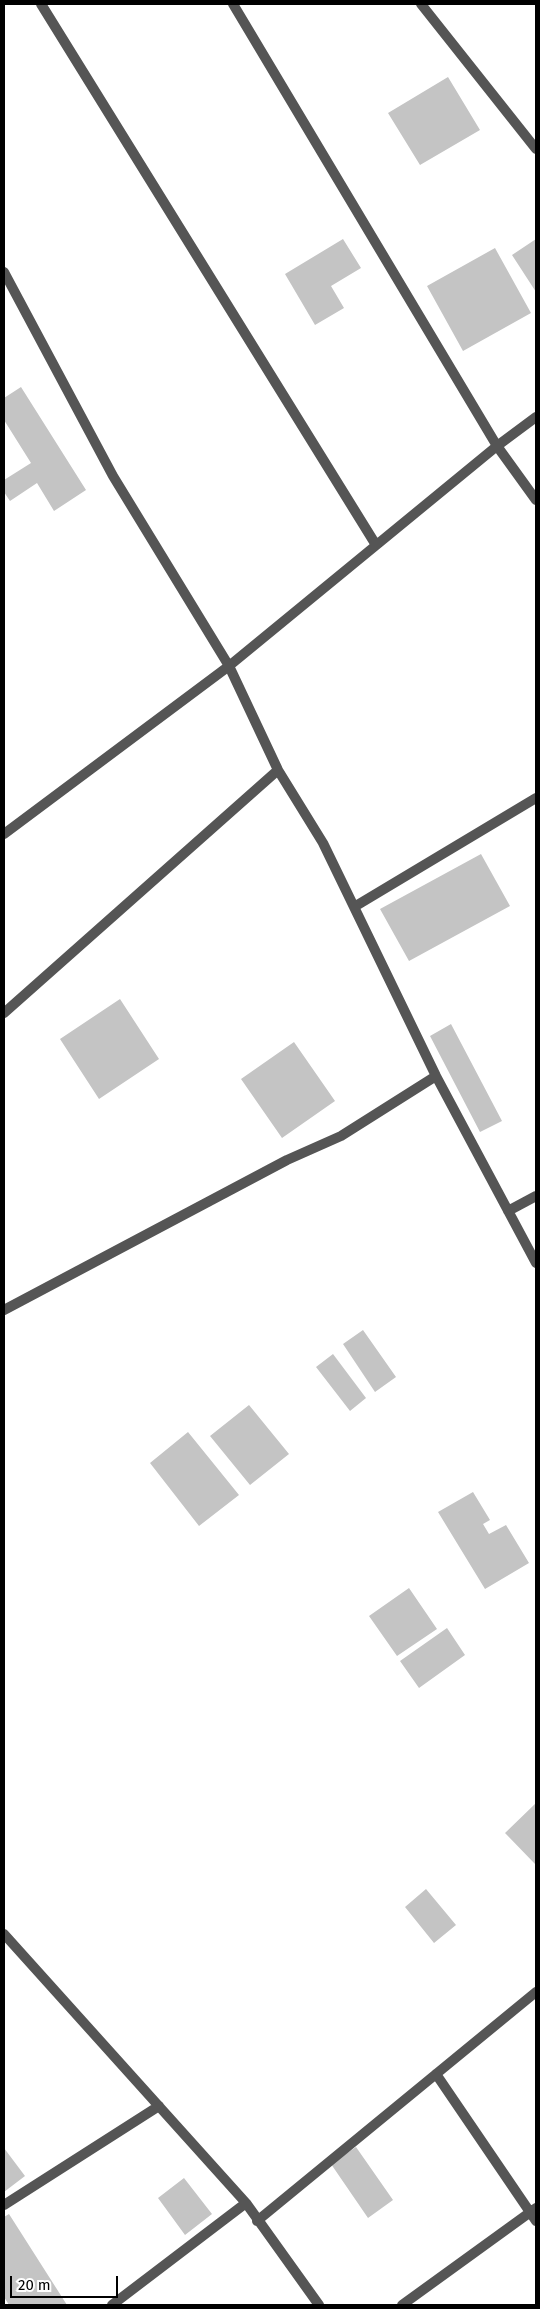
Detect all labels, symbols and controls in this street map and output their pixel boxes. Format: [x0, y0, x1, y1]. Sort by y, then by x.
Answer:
scale bar [12, 2266, 120, 2298]
text: 20 m [18, 2276, 51, 2294]

